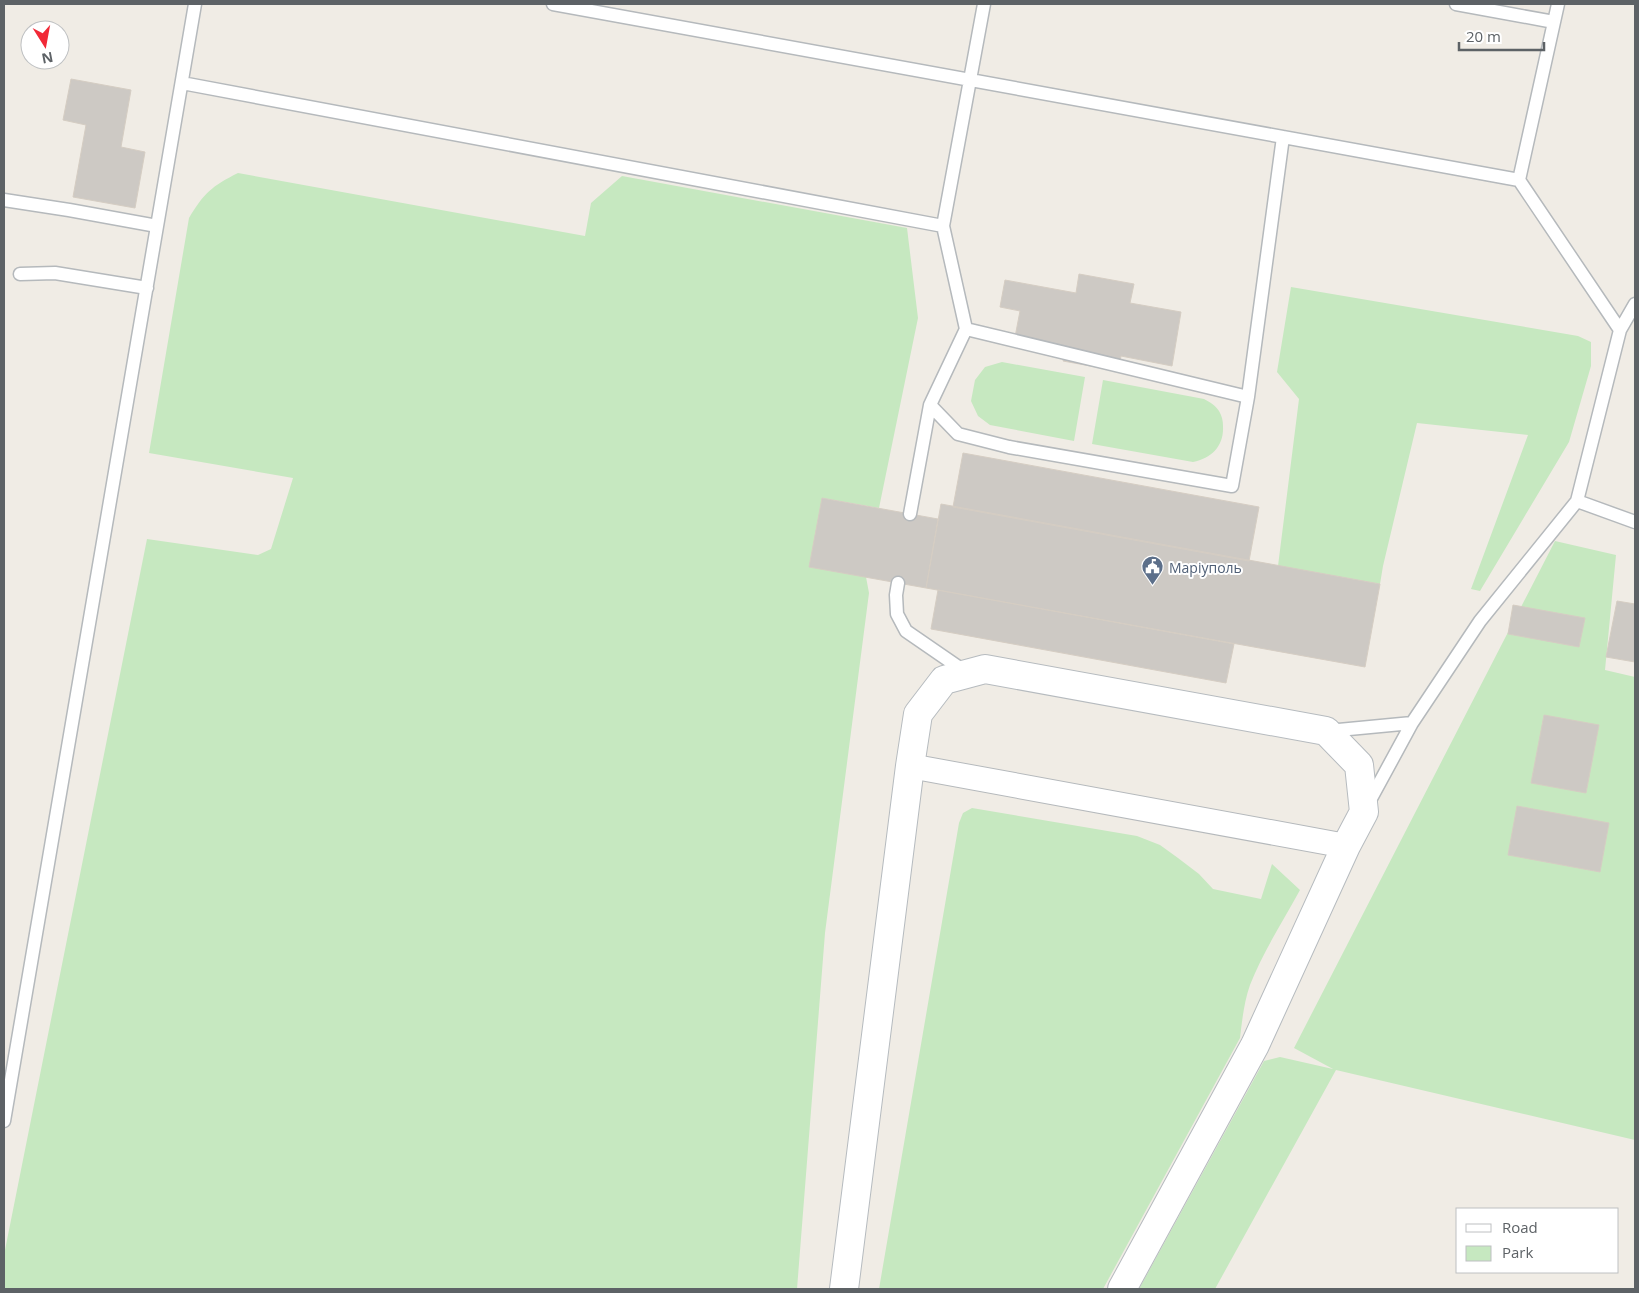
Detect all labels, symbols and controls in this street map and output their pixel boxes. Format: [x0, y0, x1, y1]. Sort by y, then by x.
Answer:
north arrow [20, 20, 70, 70]
scale bar [1459, 20, 1544, 52]
text: 20 m [1466, 26, 1501, 46]
text: N [40, 48, 55, 69]
public building icon: Маріуполь [1141, 555, 1165, 586]
place label: Маріуполь [1169, 558, 1242, 577]
legend [1456, 1208, 1619, 1273]
text: Road [1502, 1217, 1538, 1237]
text: Park [1502, 1242, 1533, 1262]

